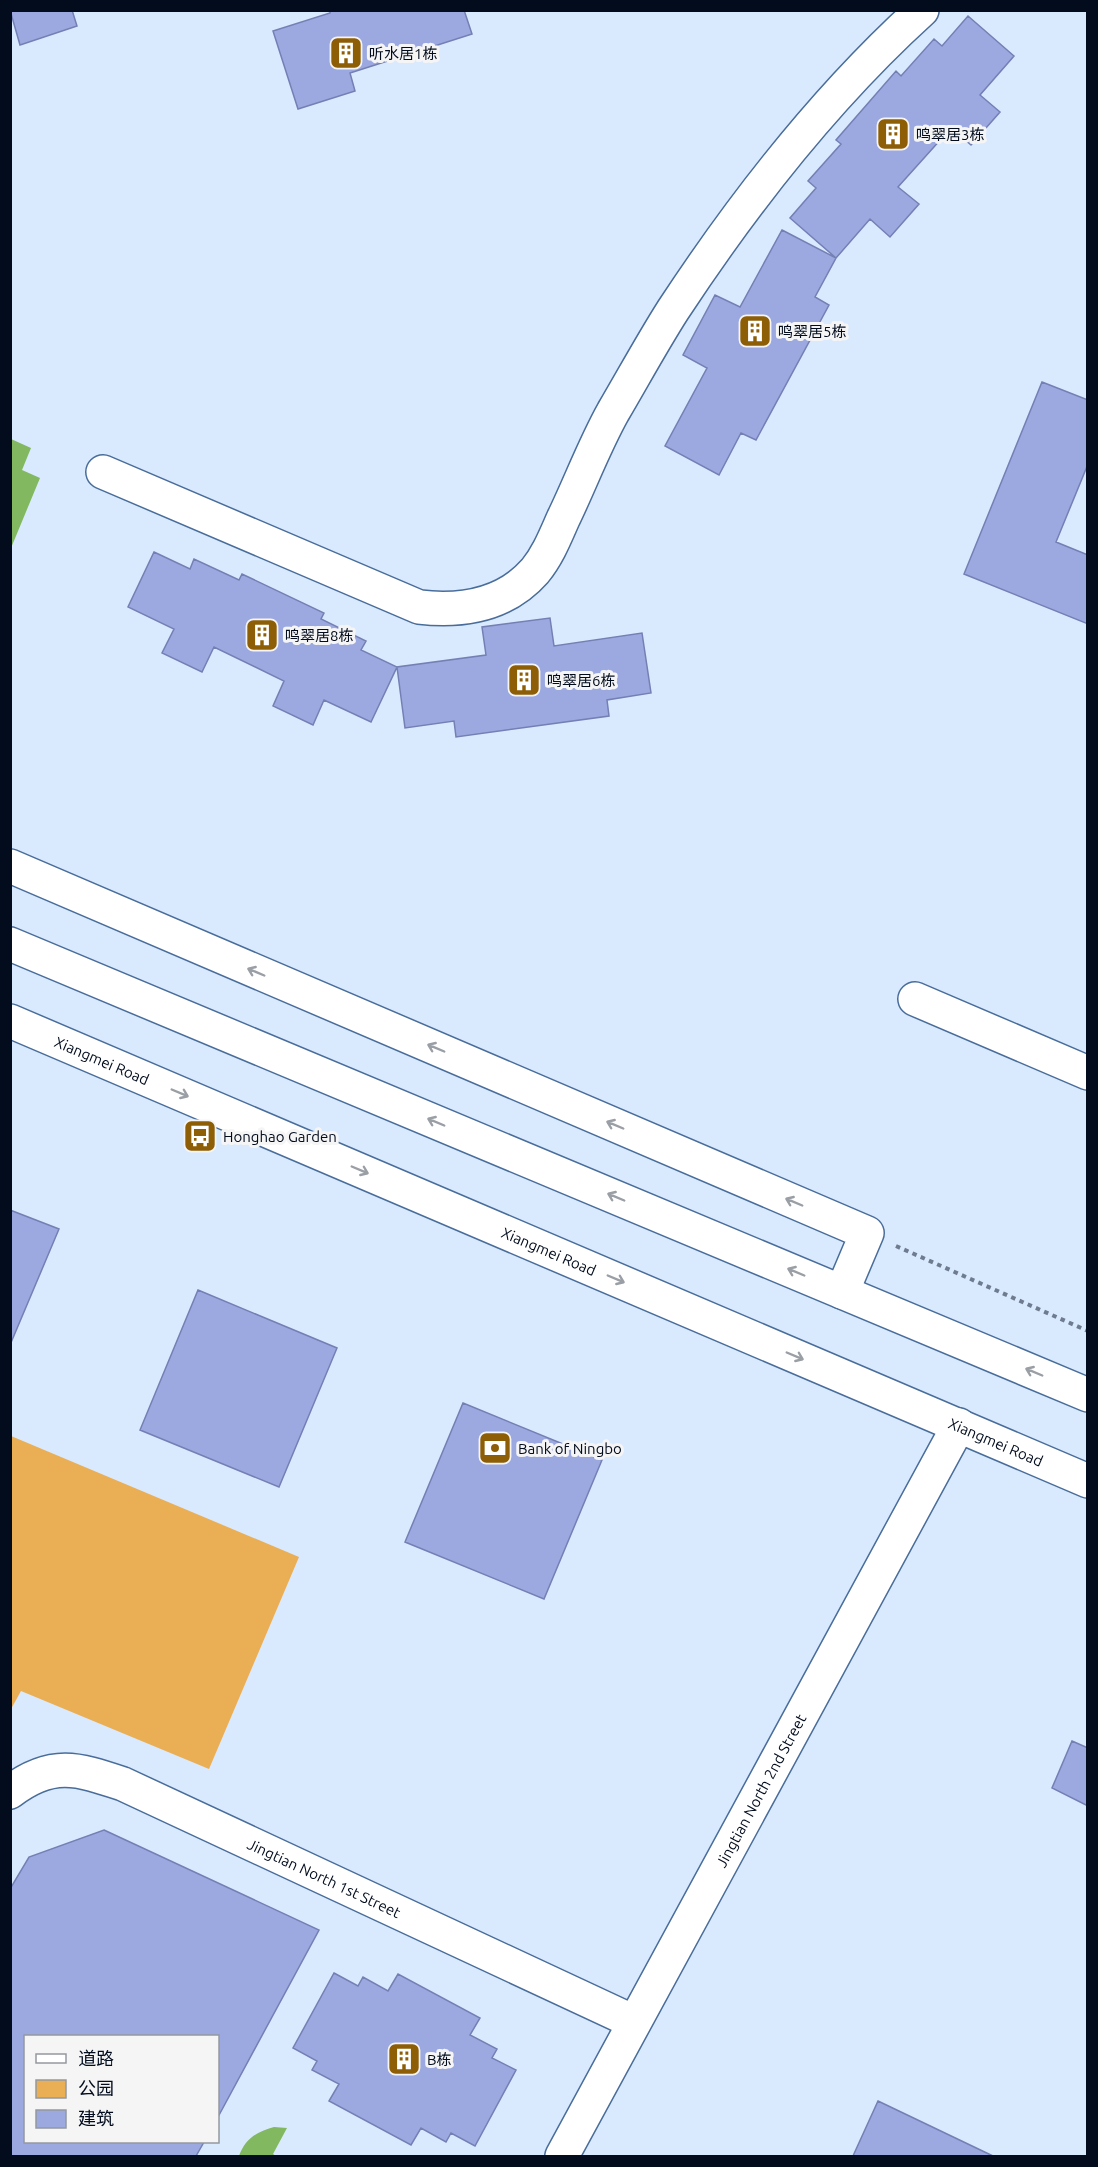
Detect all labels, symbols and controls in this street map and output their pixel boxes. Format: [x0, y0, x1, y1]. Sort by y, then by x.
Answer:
building icon: 听水居1栋 [328, 35, 364, 71]
place label: 听水居1栋 [369, 45, 437, 62]
building icon: 鸣翠居3栋 [875, 116, 911, 152]
place label: 鸣翠居3栋 [916, 126, 984, 143]
building icon: 鸣翠居5栋 [737, 313, 773, 349]
place label: 鸣翠居5栋 [778, 323, 846, 340]
building icon: 鸣翠居8栋 [244, 617, 280, 653]
place label: 鸣翠居8栋 [285, 627, 353, 644]
building icon: 鸣翠居6栋 [506, 662, 542, 698]
place label: 鸣翠居6栋 [547, 672, 615, 689]
one-way arrow [248, 966, 266, 977]
street label: Xiangmei Road [52, 1033, 152, 1088]
one-way arrow [427, 1042, 445, 1054]
one-way arrow [171, 1088, 189, 1099]
one-way arrow [427, 1116, 446, 1127]
bus stop icon: Honghao Garden [182, 1118, 218, 1154]
one-way arrow [606, 1119, 624, 1130]
place label: Honghao Garden [223, 1128, 337, 1145]
one-way arrow [350, 1164, 368, 1176]
one-way arrow [607, 1191, 625, 1202]
one-way arrow [785, 1196, 804, 1207]
street label: Xiangmei Road [499, 1223, 599, 1279]
one-way arrow [787, 1266, 805, 1277]
one-way arrow [606, 1274, 625, 1285]
one-way arrow [786, 1350, 804, 1362]
one-way arrow [1025, 1366, 1043, 1377]
street label: Xiangmei Road [946, 1414, 1046, 1469]
bank icon: Bank of Ningbo [477, 1430, 513, 1466]
place label: Bank of Ningbo [518, 1440, 622, 1457]
street label: Jingtian North 2nd Street [712, 1711, 809, 1870]
street label: Jingtian North 1st Street [245, 1835, 404, 1921]
legend [24, 2035, 219, 2143]
building icon: B栋 [386, 2041, 422, 2077]
text: 道路 [78, 2048, 114, 2068]
place label: B栋 [427, 2051, 452, 2068]
text: 公园 [78, 2078, 114, 2098]
text: 建筑 [78, 2108, 114, 2128]

